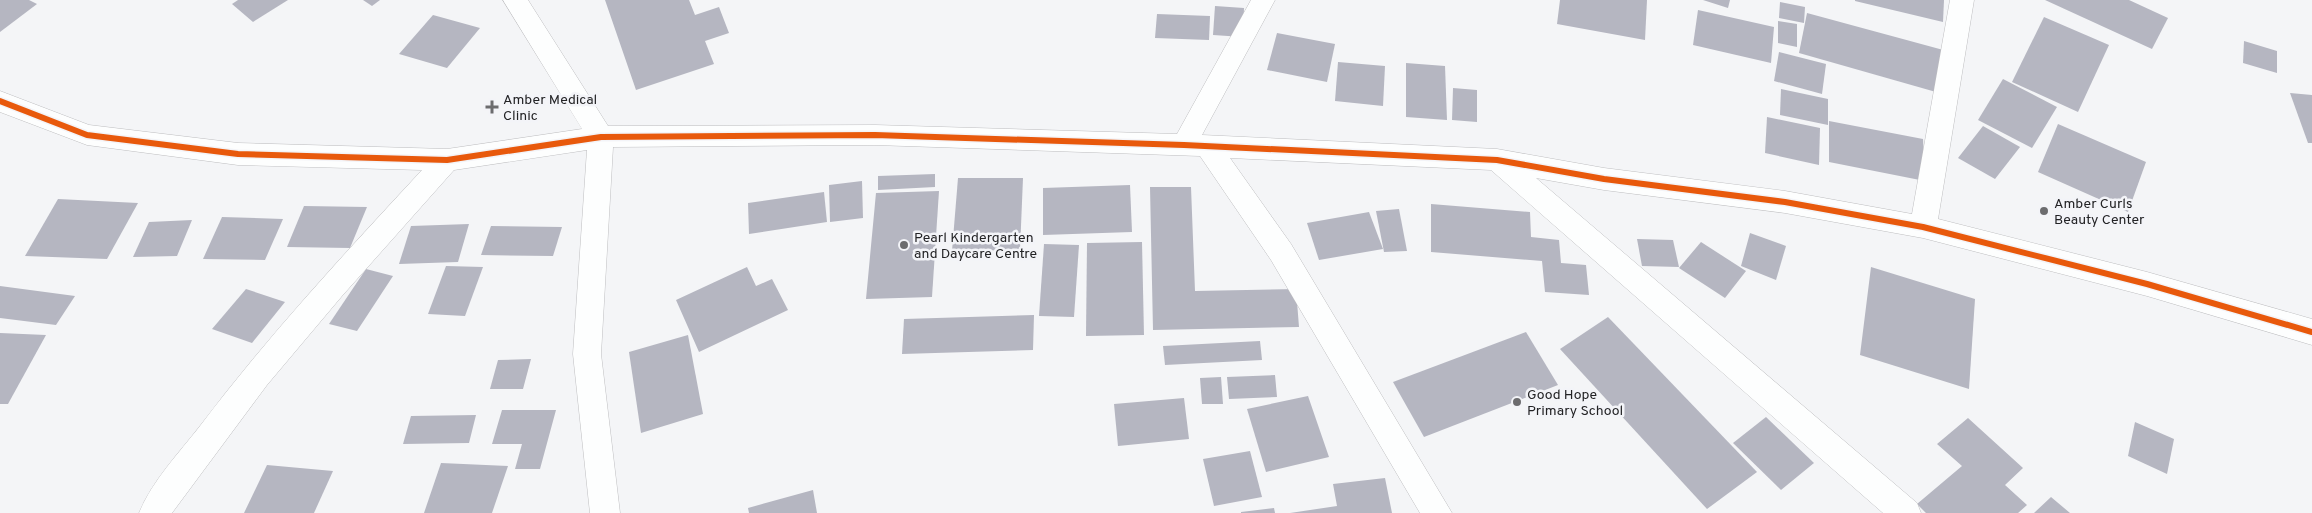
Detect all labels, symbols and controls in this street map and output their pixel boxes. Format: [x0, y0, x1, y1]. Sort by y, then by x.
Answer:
place label: Amber Medical Clinic [503, 92, 597, 125]
marker: Amber Medical Clinic [485, 100, 499, 114]
place label: Amber Curls Beauty Center [2054, 196, 2145, 229]
marker: Amber Curls Beauty Center [2038, 205, 2050, 217]
place label: Pearl Kindergarten and Daycare Centre [914, 230, 1037, 263]
marker: Pearl Kindergarten and Daycare Centre [898, 239, 910, 251]
place label: Good Hope Primary School [1527, 387, 1623, 420]
marker: Good Hope Primary School [1511, 396, 1523, 408]

